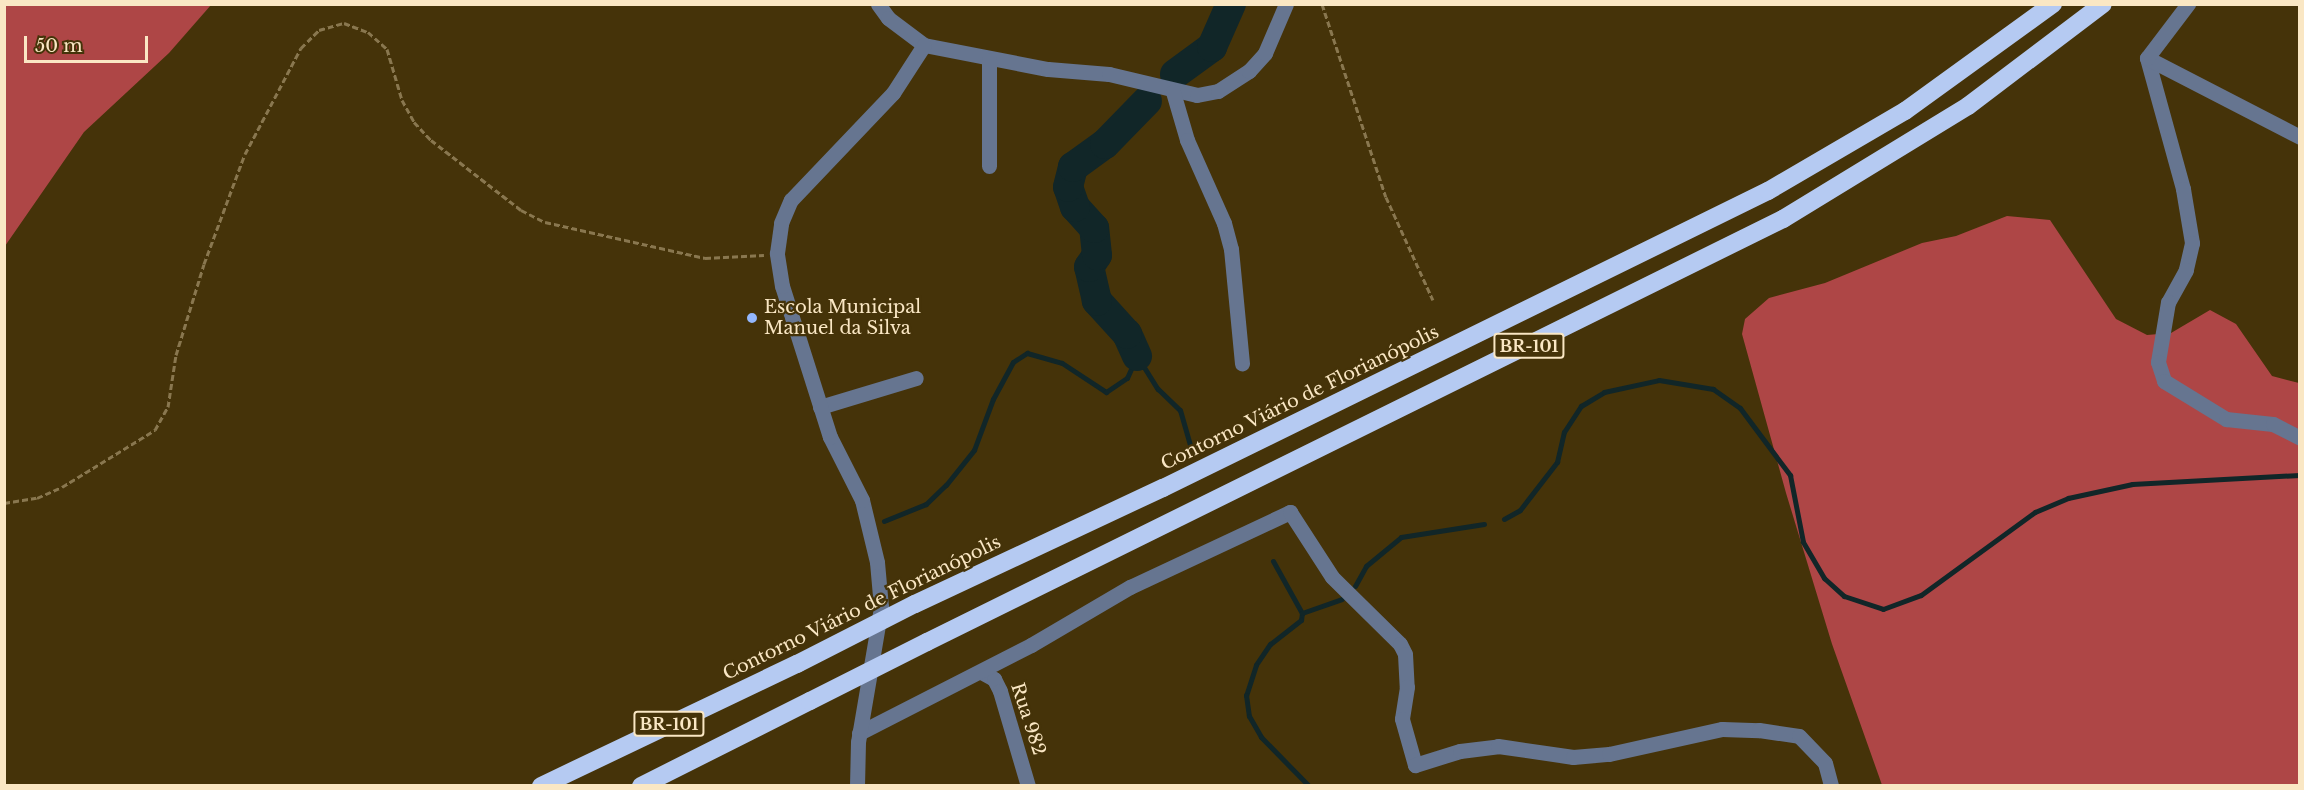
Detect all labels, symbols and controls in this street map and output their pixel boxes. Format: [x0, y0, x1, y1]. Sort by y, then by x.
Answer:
scale bar [27, 24, 152, 62]
text: 50 m [35, 35, 83, 57]
place label: Escola Municipal Manuel da Silva [764, 297, 921, 340]
marker: Escola Municipal Manuel da Silva [745, 311, 759, 325]
street label: Contorno Viário de Florianópolis [1157, 321, 1443, 475]
road number: BR-101 [1493, 333, 1565, 359]
street label: Contorno Viário de Florianópolis [719, 531, 1005, 685]
street label: Rua 982 [1006, 680, 1050, 758]
road number: BR-101 [633, 711, 705, 737]

